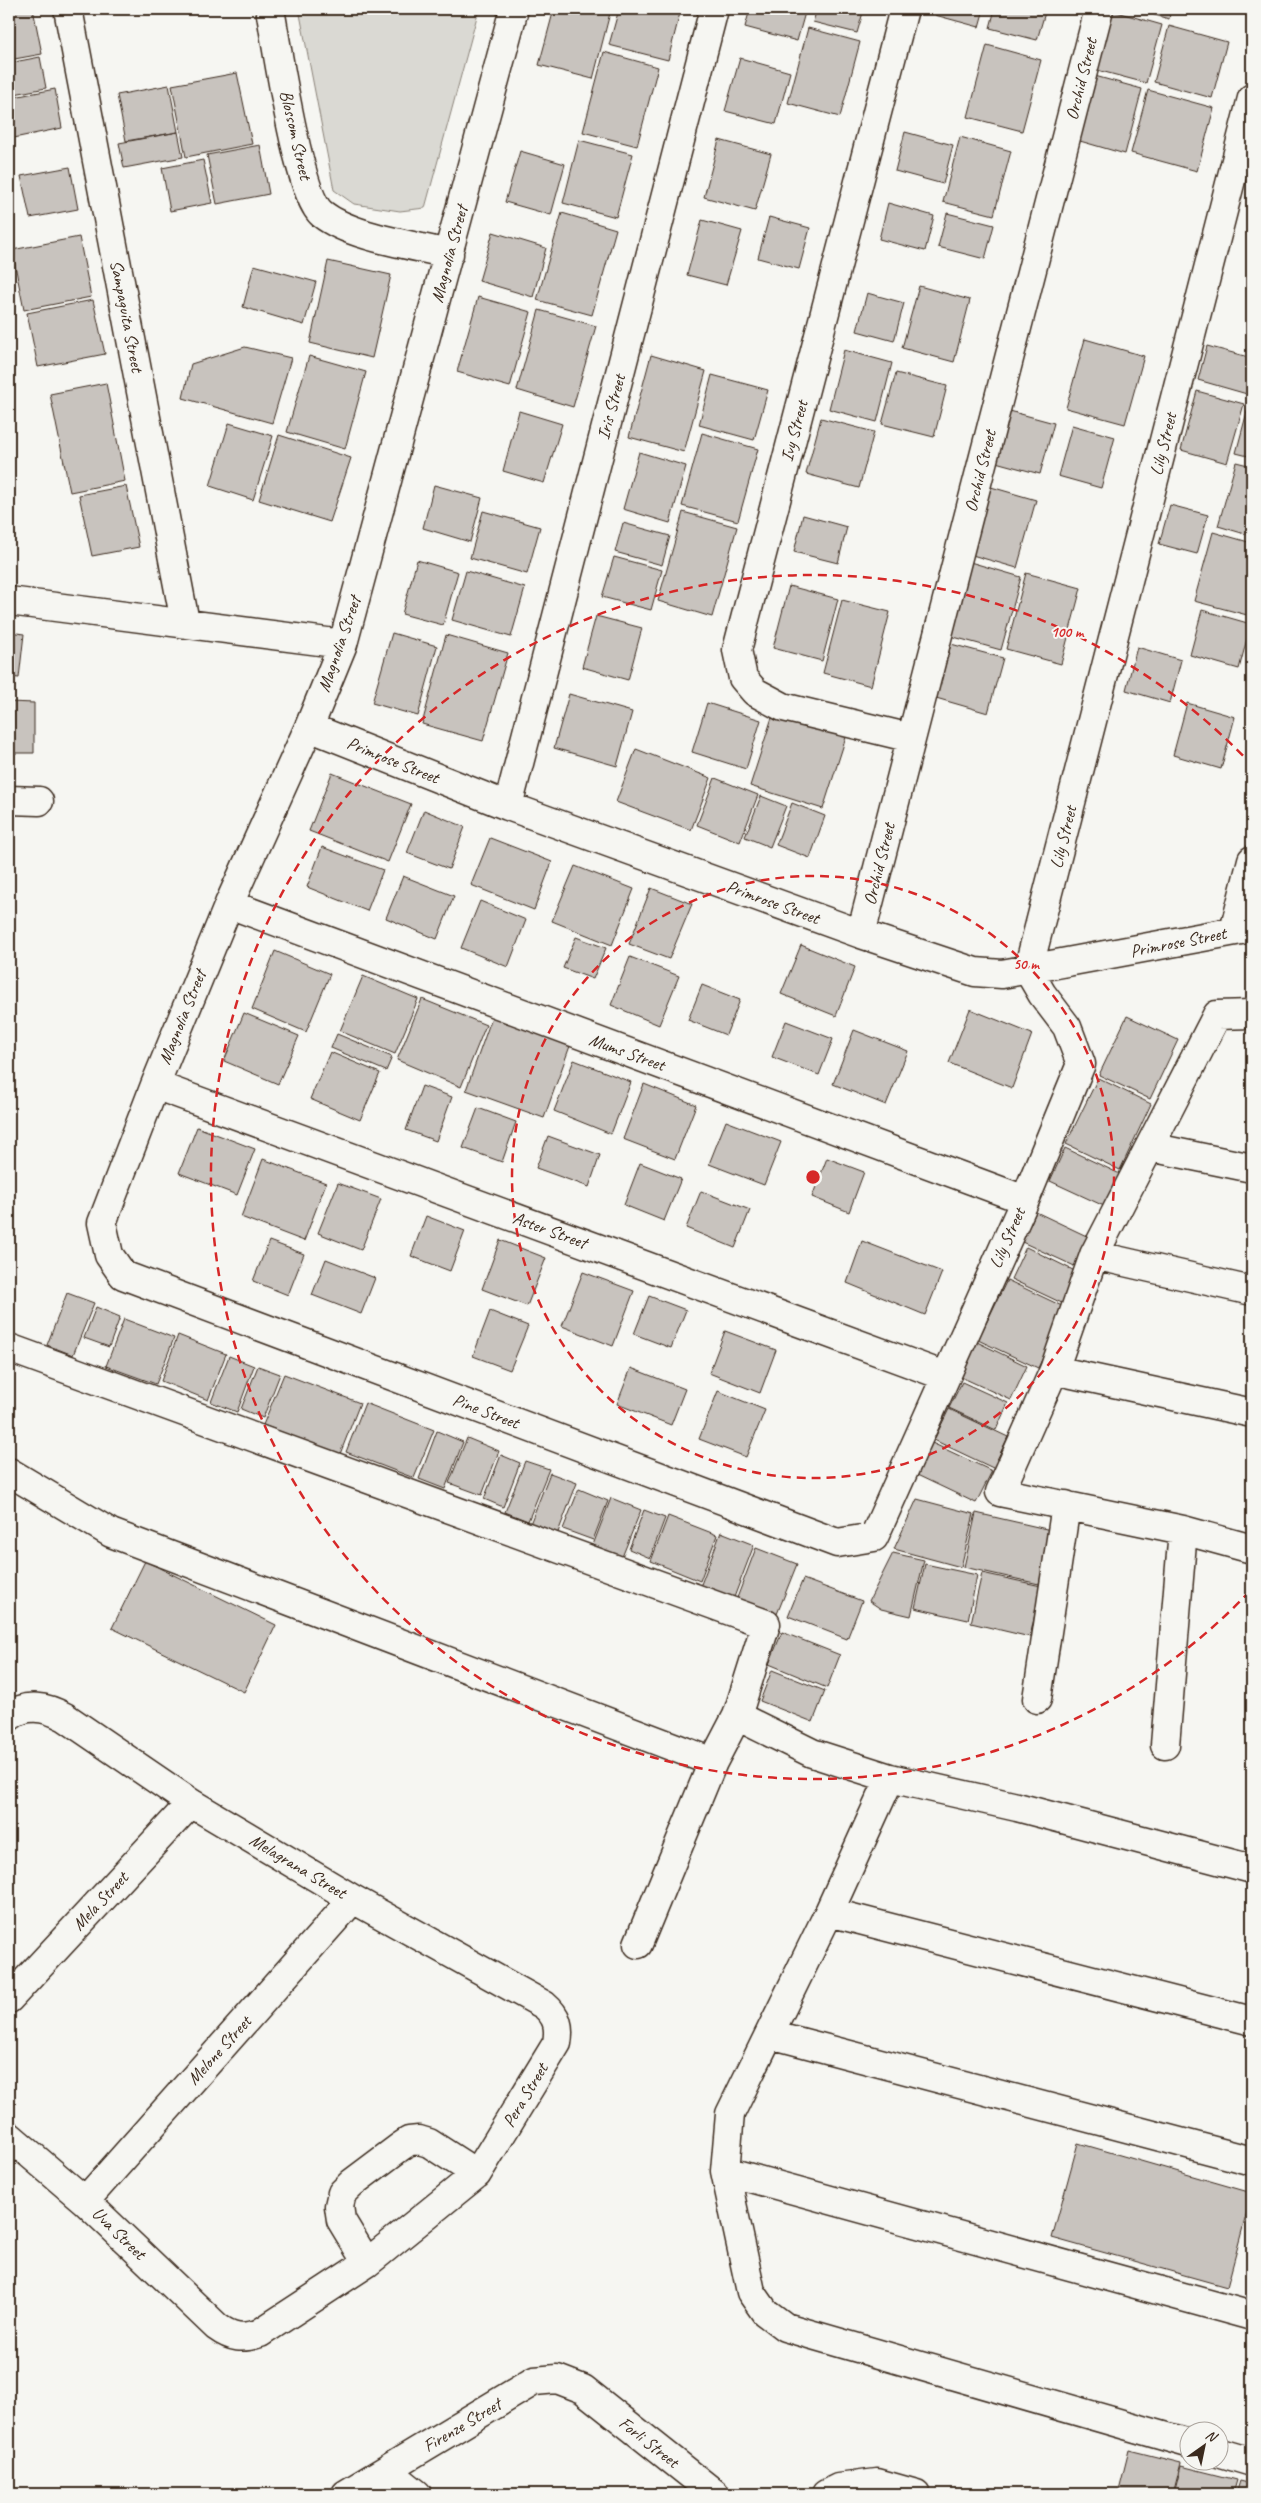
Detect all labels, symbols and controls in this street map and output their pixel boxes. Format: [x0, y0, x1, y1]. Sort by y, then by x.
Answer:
street label: Orchid Street [1060, 34, 1102, 122]
street label: Blossom Street [275, 88, 317, 184]
street label: Magnolia Street [425, 200, 473, 305]
street label: Sampaguita Street [105, 258, 149, 376]
street label: Iris Street [592, 370, 631, 442]
street label: Ivy Street [775, 396, 813, 464]
street label: Lily Street [1145, 409, 1182, 478]
street label: Orchid Street [959, 426, 1001, 514]
street label: Magnolia Street [312, 591, 367, 695]
text: 100 m [1051, 623, 1085, 642]
street label: Primrose Street [344, 732, 444, 789]
street label: Lily Street [1045, 802, 1082, 871]
street label: Orchid Street [858, 819, 900, 907]
street label: Primrose Street [724, 875, 824, 930]
street label: Primrose Street [1128, 922, 1230, 962]
text: 50 m [1013, 955, 1040, 974]
street label: Magnolia Street [153, 964, 212, 1067]
street label: Mums Street [586, 1028, 670, 1077]
centre of rings [804, 1168, 822, 1186]
street label: Lily Street [984, 1203, 1031, 1272]
street label: Aster Street [510, 1207, 593, 1255]
street label: Pine Street [450, 1388, 524, 1434]
street label: Melagrana Street [246, 1829, 352, 1904]
street label: Mela Street [67, 1866, 134, 1935]
street label: Melone Street [182, 2009, 257, 2089]
street label: Pera Street [497, 2057, 554, 2131]
street label: Uva Street [87, 2202, 152, 2265]
street label: Firenze Street [419, 2392, 508, 2457]
street label: Forli Street [615, 2412, 685, 2474]
north arrow [1178, 2420, 1228, 2470]
text: N [1203, 2426, 1221, 2446]

